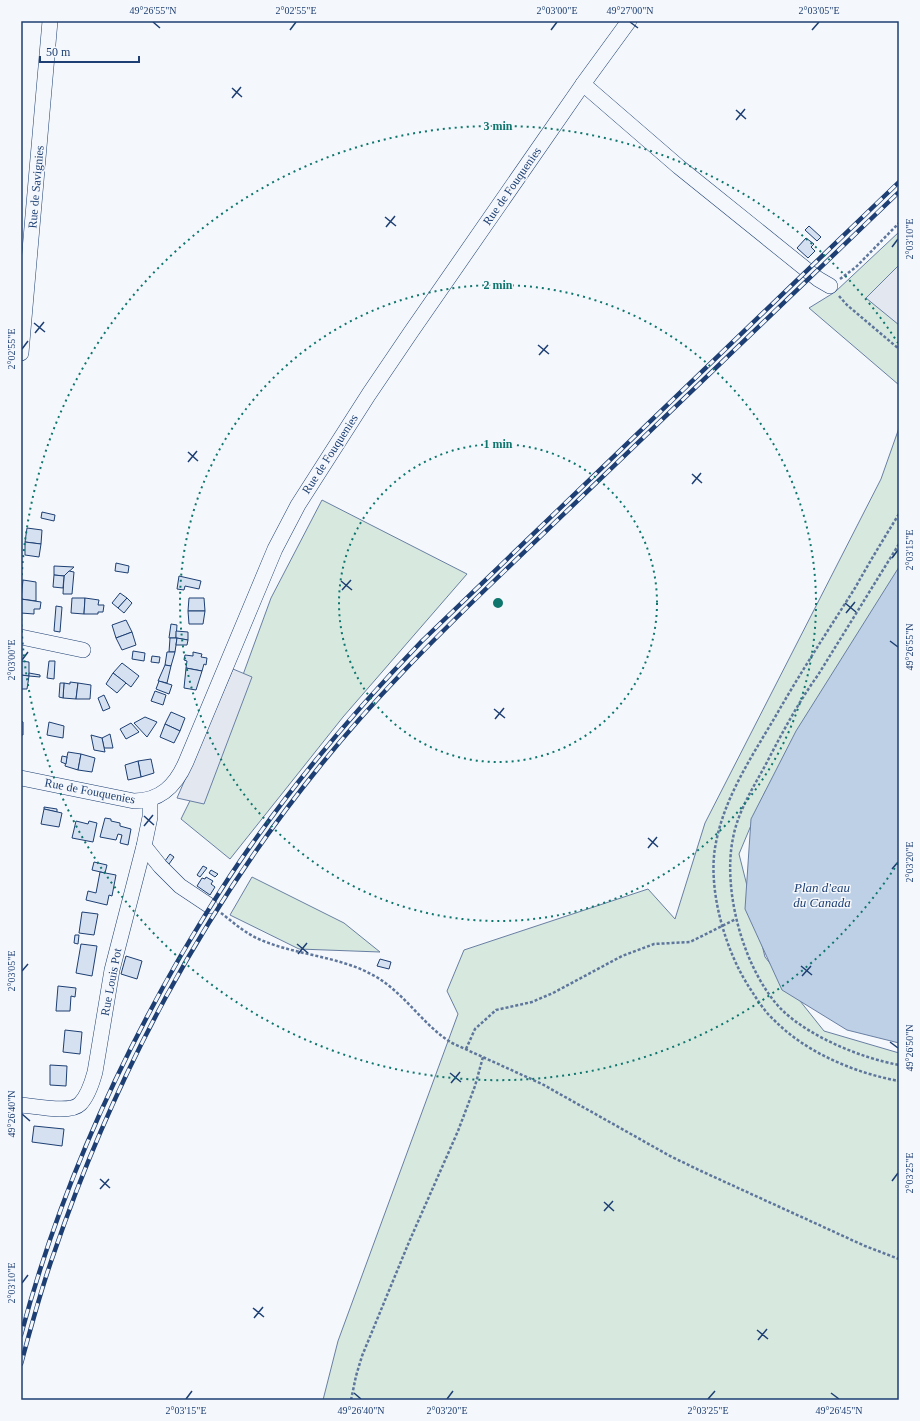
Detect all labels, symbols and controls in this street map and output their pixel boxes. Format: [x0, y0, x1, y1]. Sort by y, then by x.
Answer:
text: 49°26'55"N [129, 5, 177, 16]
text: 2°02'55"E [276, 5, 317, 16]
text: 2°03'00"E [537, 5, 578, 16]
text: 49°27'00"N [606, 5, 654, 16]
text: 2°03'05"E [799, 5, 840, 16]
scale bar [40, 38, 139, 64]
text: 50 m [46, 45, 71, 59]
text: 3 min [483, 119, 513, 133]
street label: Rue de Fouquenies [480, 144, 544, 228]
street label: Rue de Savignies [25, 145, 47, 229]
text: 2°03'10"E [904, 219, 915, 260]
text: 2 min [483, 278, 513, 292]
text: 2°02'55"E [6, 329, 17, 370]
street label: Rue de Fouquenies [299, 411, 361, 496]
text: 1 min [483, 437, 513, 451]
text: 2°03'15"E [904, 530, 915, 571]
centre of rings [491, 596, 505, 610]
text: 49°26'55"N [904, 623, 915, 671]
text: 2°03'00"E [6, 640, 17, 681]
street label: Rue de Fouquenies [44, 775, 137, 807]
text: 2°03'20"E [904, 842, 915, 883]
water label: Plan d'eau du Canada [793, 880, 851, 910]
street label: Rue Louis Pot [98, 946, 125, 1017]
text: 2°03'05"E [6, 951, 17, 992]
text: 49°26'50"N [904, 1024, 915, 1072]
text: 49°26'40"N [6, 1090, 17, 1138]
text: 2°03'25"E [904, 1153, 915, 1194]
text: 2°03'10"E [6, 1263, 17, 1304]
text: 2°03'15"E [166, 1405, 207, 1416]
text: 49°26'40"N [337, 1405, 385, 1416]
text: 2°03'20"E [427, 1405, 468, 1416]
text: 2°03'25"E [688, 1405, 729, 1416]
text: 49°26'45"N [815, 1405, 863, 1416]

